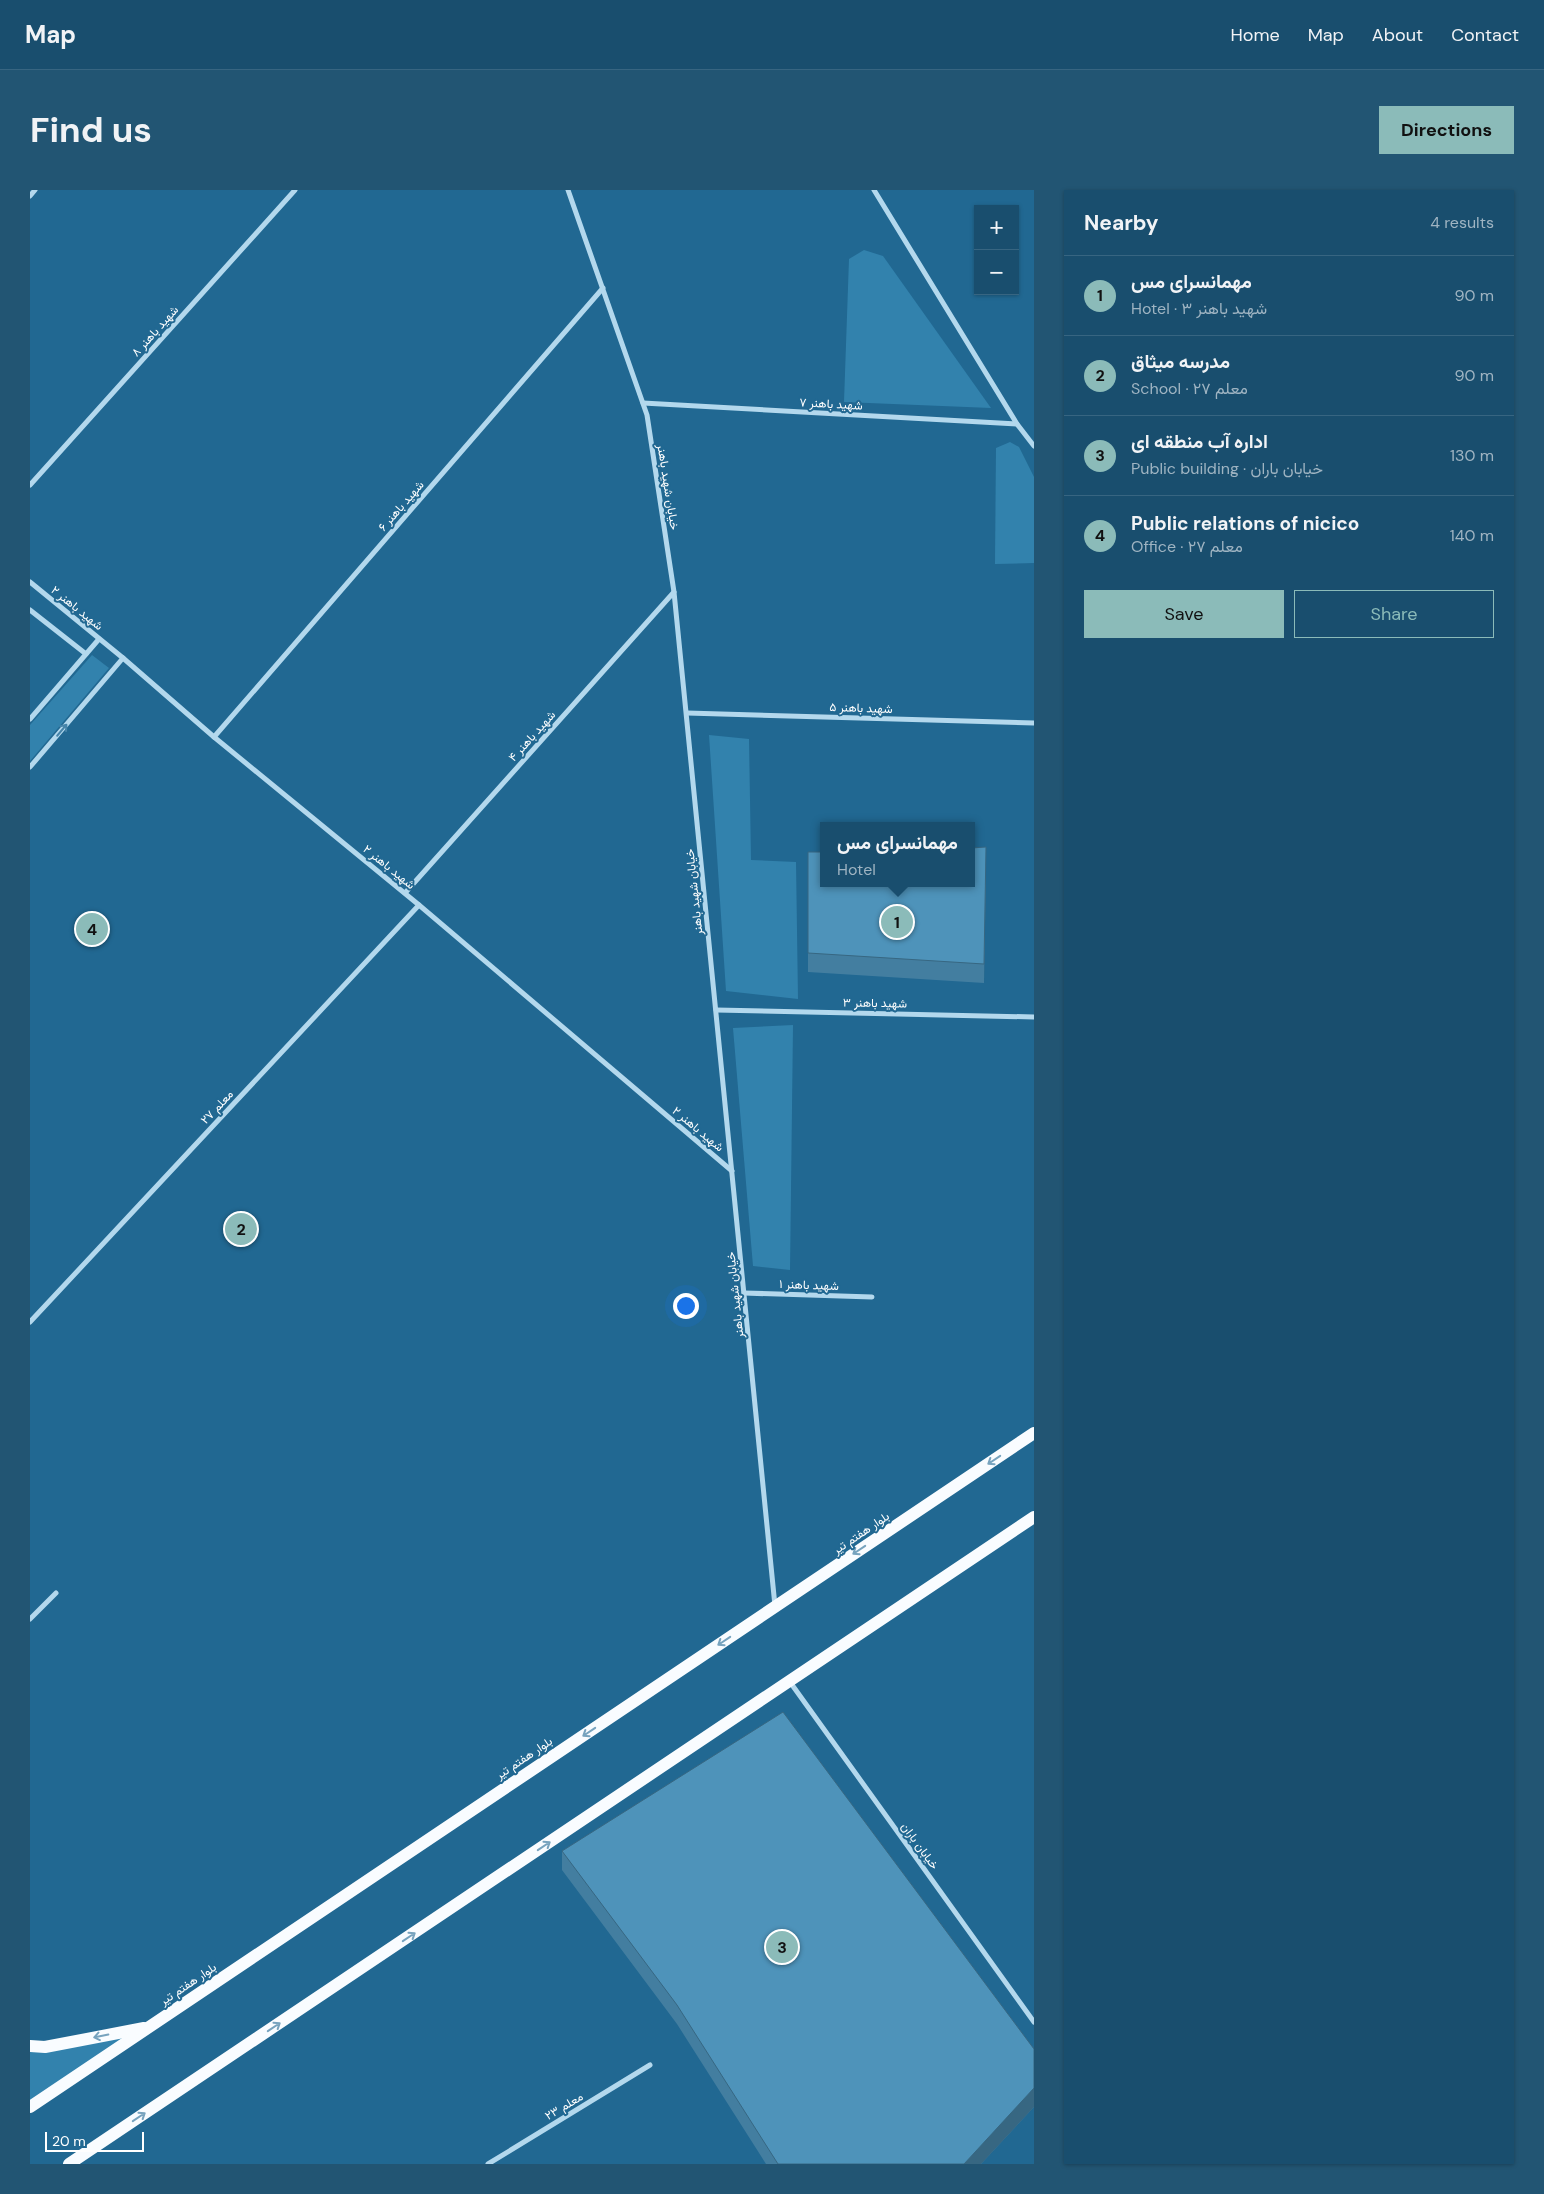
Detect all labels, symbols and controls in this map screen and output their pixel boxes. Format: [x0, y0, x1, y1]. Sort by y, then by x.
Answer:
text: Map [25, 19, 76, 50]
text: Home [1230, 23, 1280, 47]
text: Map [1308, 23, 1344, 47]
text: About [1372, 23, 1423, 47]
text: Contact [1451, 23, 1519, 47]
button: Directions [1379, 106, 1514, 154]
text: Find us [30, 107, 152, 153]
map controls [974, 205, 1019, 295]
button: + [974, 205, 1019, 250]
text: Nearby [1084, 209, 1158, 237]
text: 4 results [1430, 212, 1494, 233]
button: − [974, 250, 1019, 295]
text: مهمانسرای مس [1131, 269, 1252, 294]
text: 1 [1097, 285, 1103, 306]
text: 90 m [1454, 285, 1494, 306]
text: Hotel · شهید باهنر ۳ [1131, 298, 1267, 319]
street label: شهید باهنر ۸ [128, 302, 182, 360]
text: مدرسه میثاق [1131, 349, 1230, 374]
text: 2 [1095, 365, 1105, 386]
text: 90 m [1454, 365, 1494, 386]
text: School · معلم ۲۷ [1131, 378, 1248, 399]
street label: شهید باهنر ۷ [799, 394, 863, 414]
text: اداره آب منطقه ای [1131, 429, 1268, 454]
street label: خیابان شهید باهنر [653, 442, 683, 531]
text: 3 [1095, 445, 1105, 466]
text: 130 m [1450, 445, 1494, 466]
text: Public building · خیابان باران [1131, 458, 1323, 479]
street label: شهید باهنر ۶ [375, 477, 427, 535]
text: Public relations of nicico [1131, 511, 1359, 536]
text: 4 [1095, 525, 1105, 546]
text: 140 m [1450, 525, 1494, 546]
text: Office · معلم ۲۷ [1131, 536, 1243, 557]
street label: شهید باهنر ۲ [48, 582, 106, 634]
button: Save [1084, 590, 1284, 638]
button: Share [1294, 590, 1494, 638]
street label: شهید باهنر ۵ [829, 699, 893, 717]
street label: شهید باهنر ۴ [505, 707, 559, 765]
one-way arrow [56, 724, 67, 737]
popup [820, 822, 975, 887]
text: مهمانسرای مس [837, 830, 958, 855]
street label: شهید باهنر ۲ [360, 841, 418, 893]
street label: خیابان شهید باهنر [682, 848, 707, 937]
text: Hotel [837, 859, 876, 880]
pin: 1 [881, 903, 913, 941]
pin: 4 [76, 910, 108, 948]
street label: شهید باهنر ۳ [843, 994, 907, 1012]
street label: معلم ۲۷ [197, 1086, 237, 1128]
street label: شهید باهنر ۲ [669, 1103, 727, 1155]
pin: 2 [225, 1210, 257, 1248]
street label: خیابان شهید باهنر [723, 1251, 748, 1340]
street label: شهید باهنر ۱ [779, 1276, 839, 1294]
your location [673, 1293, 699, 1319]
one-way arrow [987, 1455, 1001, 1465]
street label: بلوار هفتم تیر [829, 1508, 893, 1558]
one-way arrow [852, 1546, 866, 1556]
one-way arrow [717, 1636, 731, 1646]
one-way arrow [582, 1727, 596, 1737]
street label: بلوار هفتم تیر [492, 1733, 556, 1783]
street label: خیابان باران [898, 1819, 942, 1873]
one-way arrow [537, 1841, 551, 1851]
pin: 3 [766, 1928, 798, 1966]
one-way arrow [402, 1931, 416, 1942]
street label: بلوار هفتم تیر [156, 1959, 220, 2009]
one-way arrow [266, 2022, 280, 2032]
one-way arrow [93, 2032, 109, 2042]
street label: معلم ۲۳ [542, 2088, 586, 2124]
one-way arrow [131, 2112, 145, 2122]
scale bar [45, 2129, 144, 2152]
text: 20 m [52, 2132, 86, 2150]

